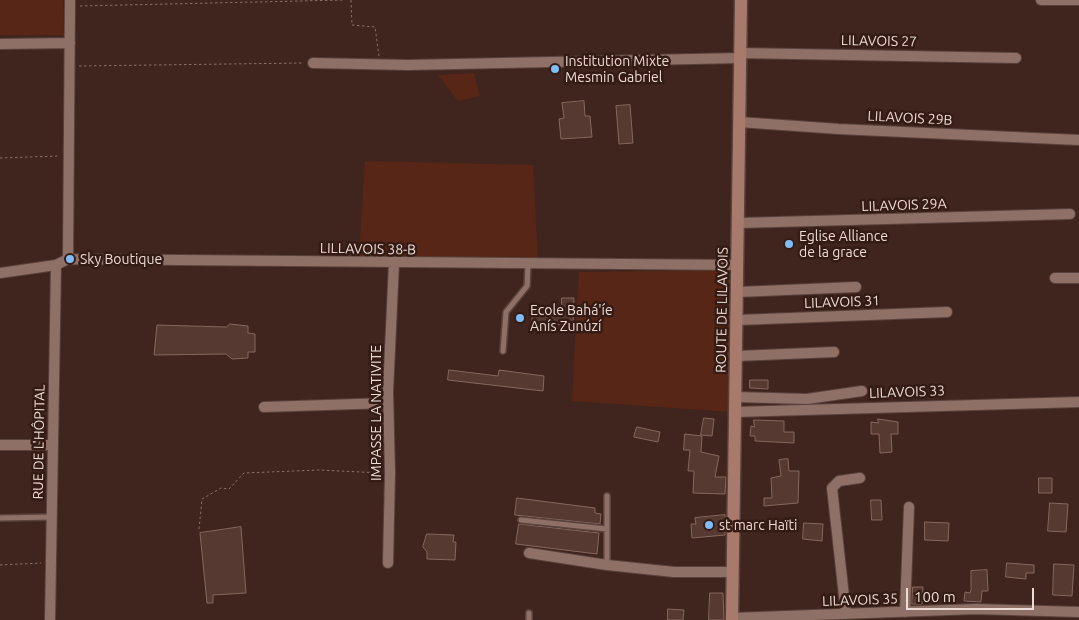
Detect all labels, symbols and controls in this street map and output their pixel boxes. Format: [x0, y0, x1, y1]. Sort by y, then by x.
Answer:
street label: LILAVOIS 27 [841, 32, 917, 50]
place label: Institution Mixte Mesmin Gabriel [565, 53, 669, 85]
marker: Institution Mixte Mesmin Gabriel [549, 63, 561, 75]
street label: LILAVOIS 29B [867, 107, 953, 129]
street label: LILAVOIS 29A [861, 195, 947, 215]
place label: Eglise Alliance de la grace [799, 228, 888, 260]
marker: Eglise Alliance de la grace [783, 238, 795, 250]
street label: LILLAVOIS 38-B [320, 240, 416, 258]
street label: ROUTE DE LILAVOIS [713, 247, 731, 373]
place label: Sky Boutique [80, 251, 162, 267]
marker: Sky Boutique [64, 253, 76, 265]
street label: LILAVOIS 31 [804, 292, 880, 312]
place label: Ecole Bahá'íe Anís Zunúzí [530, 302, 613, 334]
marker: Ecole Bahá'íe Anís Zunúzí [514, 312, 526, 324]
street label: IMPASSE LA NATIVITE [368, 345, 384, 481]
street label: LILAVOIS 33 [869, 382, 945, 402]
street label: RUE DE L'HÔPITAL [30, 384, 48, 500]
place label: st marc Haïti [719, 517, 797, 533]
marker: st marc Haïti [703, 519, 715, 531]
scale bar [909, 578, 1036, 610]
text: 100 m [914, 588, 956, 605]
street label: LILAVOIS 35 [822, 590, 898, 610]

